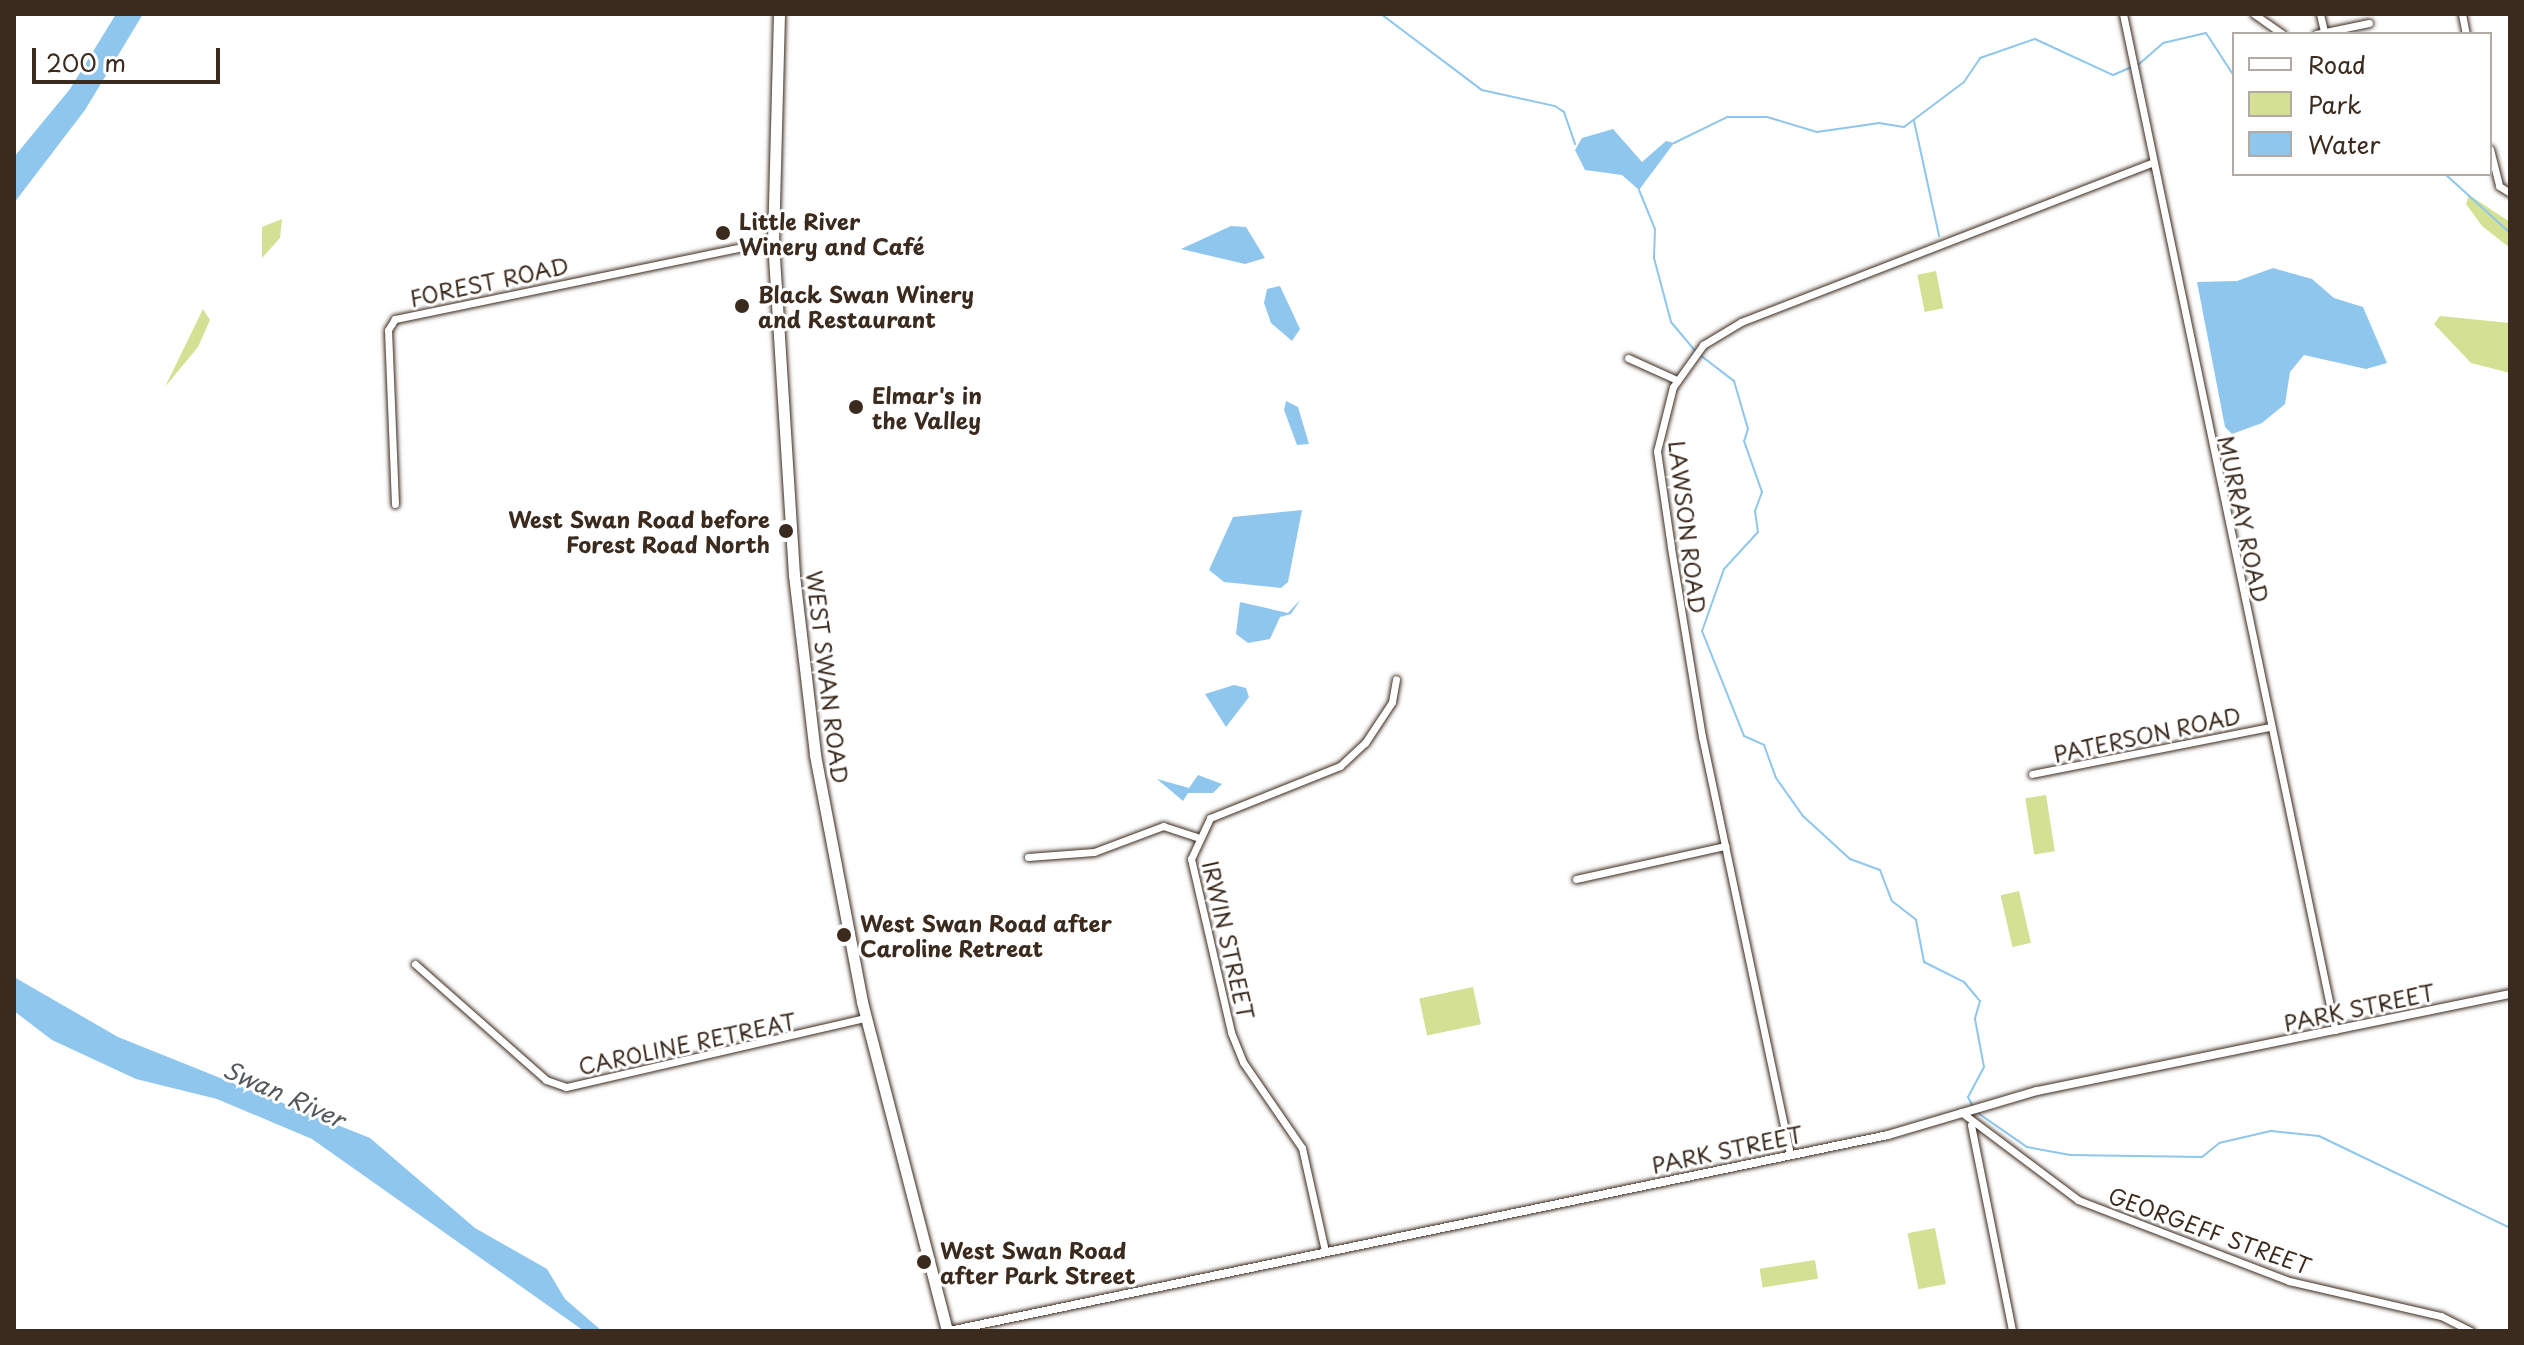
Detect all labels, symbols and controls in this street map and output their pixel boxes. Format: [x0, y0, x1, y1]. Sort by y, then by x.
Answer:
scale bar [36, 32, 224, 82]
legend [2232, 32, 2492, 176]
text: 200 m [46, 44, 126, 80]
text: Road [2308, 46, 2366, 82]
text: Park [2308, 86, 2362, 122]
text: Water [2308, 126, 2380, 162]
place label: Little River Winery and Café [739, 207, 928, 258]
marker: Little River Winery and Café [714, 224, 732, 242]
street label: FOREST ROAD [407, 251, 571, 311]
place label: Black Swan Winery and Restaurant [758, 280, 975, 332]
marker: Black Swan Winery and Restaurant [733, 297, 751, 315]
place label: Elmar's in the Valley [872, 381, 982, 432]
marker: Elmar's in the Valley [847, 398, 865, 416]
street label: MURRAY ROAD [2213, 433, 2275, 605]
street label: LAWSON ROAD [1664, 439, 1712, 615]
place label: West Swan Road before Forest Road North [508, 505, 770, 556]
marker: West Swan Road before Forest Road North [777, 522, 795, 540]
street label: WEST SWAN ROAD [802, 568, 854, 786]
street label: PATERSON ROAD [2050, 701, 2244, 767]
street label: IRWIN STREET [1198, 858, 1260, 1022]
place label: West Swan Road after Caroline Retreat [860, 909, 1111, 960]
marker: West Swan Road after Caroline Retreat [835, 926, 853, 944]
street label: PARK STREET [2281, 978, 2437, 1036]
street label: CAROLINE RETREAT [576, 1007, 798, 1079]
water label: Swan River [219, 1055, 349, 1133]
street label: PARK STREET [1649, 1120, 1805, 1178]
street label: GEORGEFF STREET [2105, 1181, 2315, 1279]
place label: West Swan Road after Park Street [940, 1236, 1137, 1288]
marker: West Swan Road after Park Street [915, 1253, 933, 1271]

